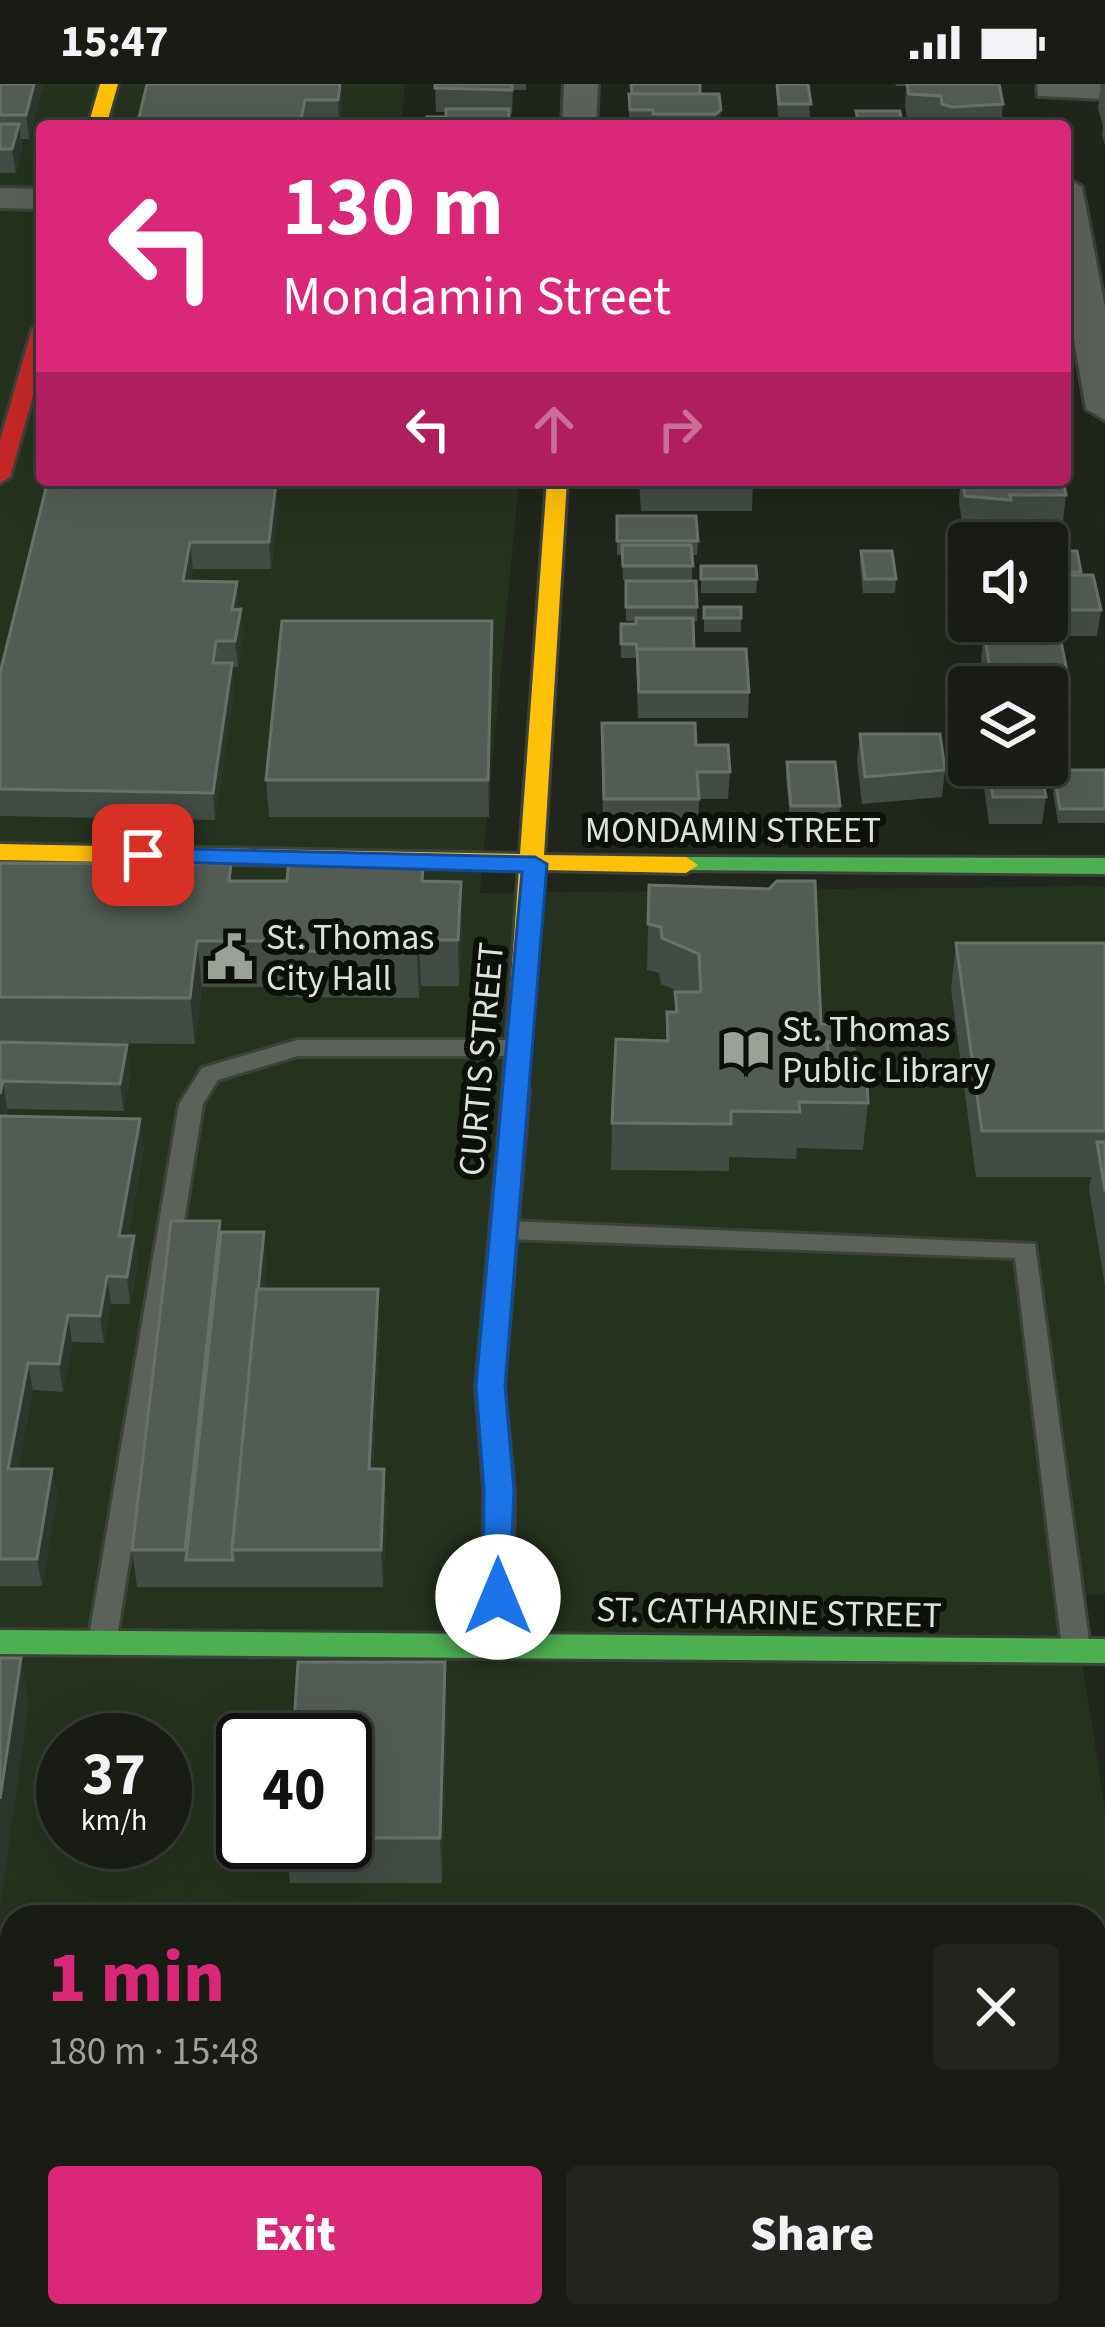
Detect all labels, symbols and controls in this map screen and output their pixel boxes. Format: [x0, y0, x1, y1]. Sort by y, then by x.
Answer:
text: 15:47 [60, 10, 169, 74]
text: 130 m [282, 148, 504, 268]
icon: left [84, 168, 240, 324]
text: Mondamin Street [282, 259, 671, 336]
icon: left [395, 396, 461, 462]
icon: ahead [521, 396, 587, 462]
icon: right [647, 396, 713, 462]
map controls [948, 522, 1068, 786]
button: sound [948, 522, 1068, 642]
button: layers [948, 666, 1068, 786]
pin [92, 804, 194, 906]
street label: MONDAMIN STREET [585, 805, 881, 856]
icon: arrive [110, 822, 176, 888]
place label: St. Thomas City Hall [266, 912, 434, 1004]
public building icon: St. Thomas City Hall [205, 932, 255, 982]
street label: CURTIS STREET [446, 940, 517, 1178]
place label: St. Thomas Public Library [782, 1004, 990, 1096]
library icon: St. Thomas Public Library [721, 1024, 771, 1074]
position arrow [435, 1534, 561, 1660]
street label: ST. CATHARINE STREET [596, 1584, 942, 1641]
speed limit sign: 40 [216, 1713, 372, 1869]
text: 37 [82, 1733, 146, 1818]
text: km/h [81, 1799, 147, 1842]
text: 1 min [48, 1927, 225, 2030]
button: close [933, 1944, 1059, 2070]
text: 180 m · 15:48 [48, 2024, 259, 2080]
button: Exit [48, 2166, 542, 2304]
button: Share [566, 2166, 1059, 2304]

